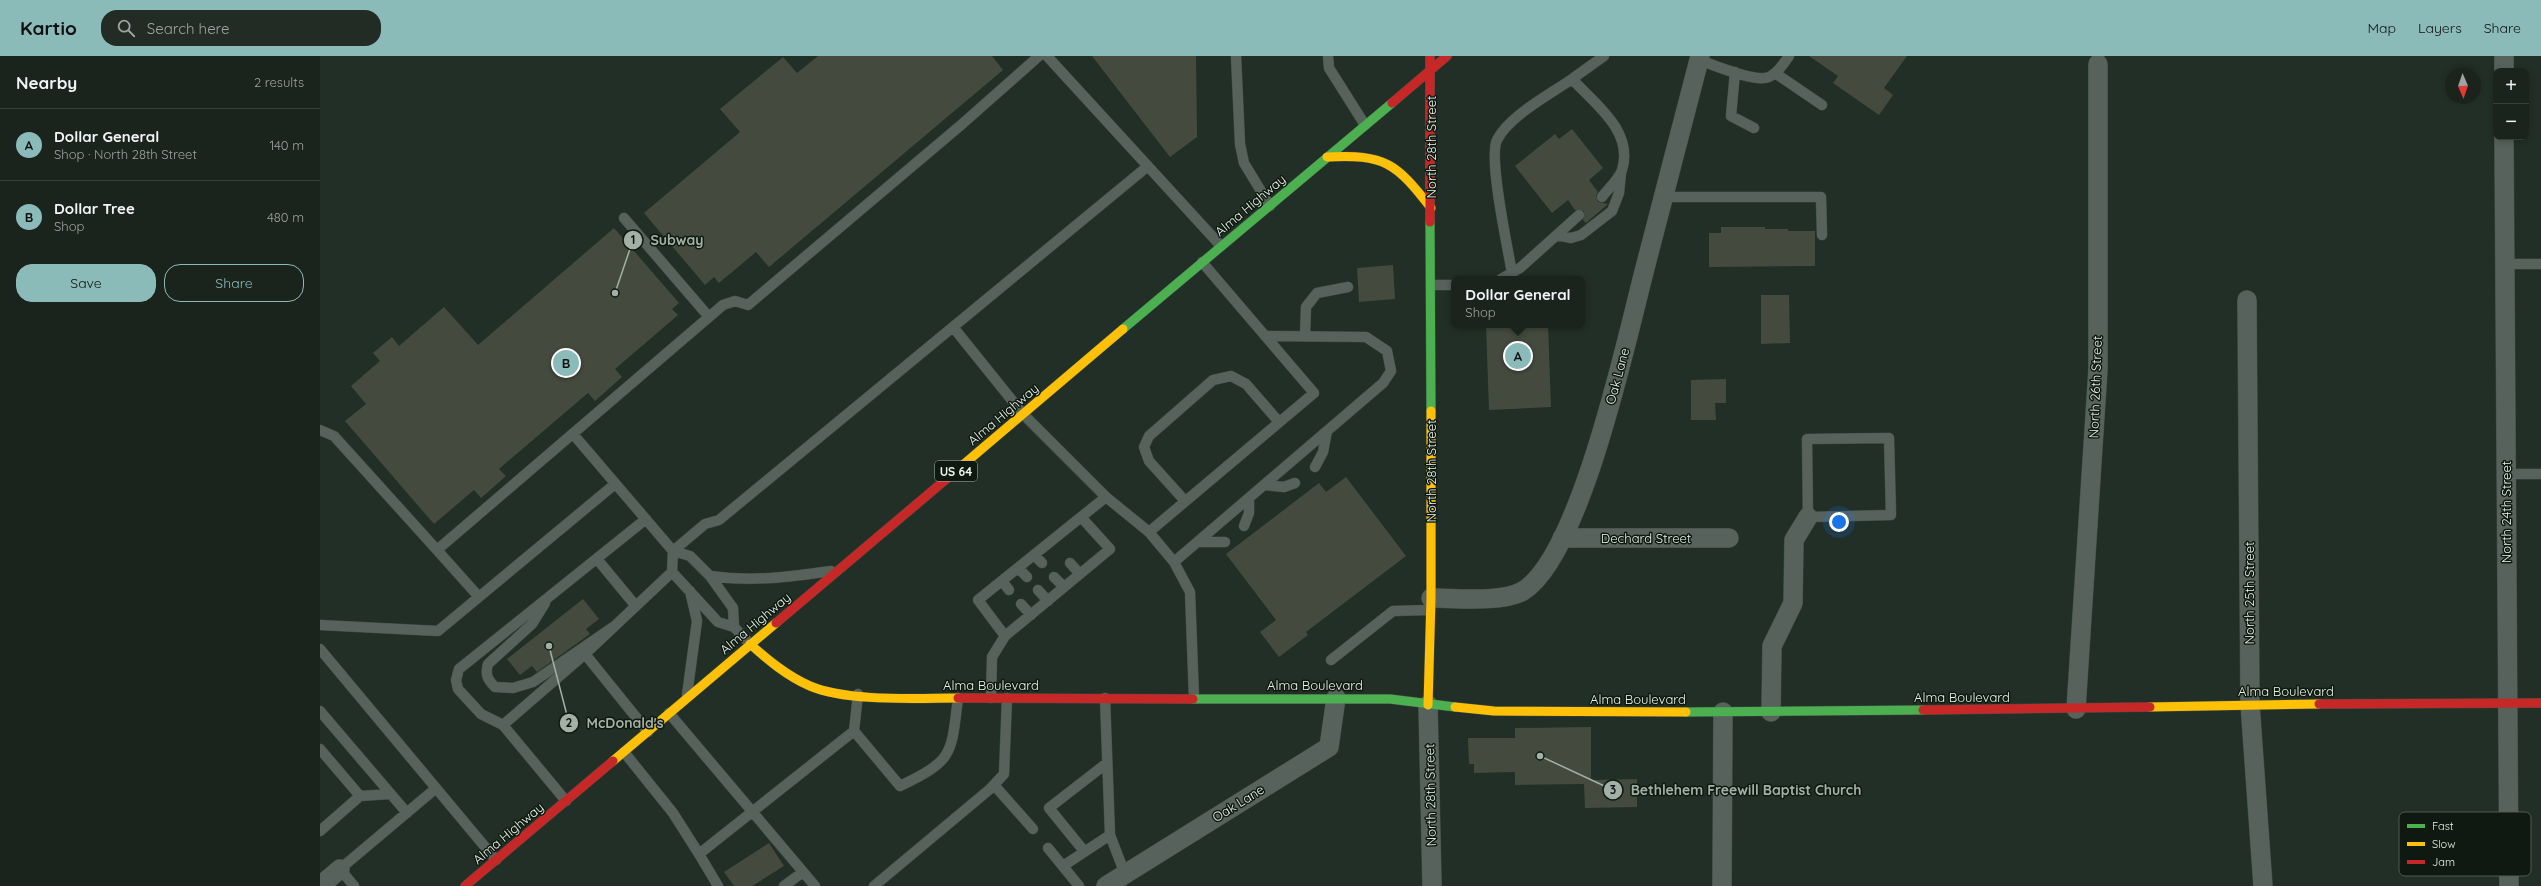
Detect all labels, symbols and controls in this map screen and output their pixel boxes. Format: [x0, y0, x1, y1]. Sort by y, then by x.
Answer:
search box [101, 10, 381, 46]
text: Kartio [20, 16, 77, 40]
icon: search [115, 17, 137, 39]
text: Search here [147, 19, 230, 38]
text: Map [2367, 19, 2396, 37]
text: Layers [2418, 19, 2462, 37]
text: Share [2484, 19, 2521, 37]
north arrow [2445, 68, 2481, 104]
map controls [2493, 68, 2529, 140]
button: + [2493, 68, 2529, 104]
text: Nearby [16, 72, 77, 93]
text: 2 results [254, 74, 304, 90]
street label: North 28th Street [1423, 96, 1439, 198]
button: − [2493, 104, 2529, 140]
text: Dollar General [54, 127, 159, 146]
text: A [25, 137, 33, 153]
text: 140 m [269, 137, 304, 153]
text: Shop · North 28th Street [54, 146, 197, 162]
street label: Alma Highway [1211, 171, 1289, 239]
text: Dollar Tree [54, 199, 135, 218]
text: B [25, 209, 33, 225]
text: 480 m [267, 209, 304, 225]
text: Shop [54, 218, 84, 234]
callout: Subway [623, 227, 712, 253]
text: Subway [650, 231, 704, 249]
text: 1 [631, 232, 635, 247]
button: Save [16, 264, 156, 302]
button: Share [164, 264, 304, 302]
popup [1451, 276, 1585, 328]
text: Dollar General [1465, 285, 1571, 304]
text: Shop [1465, 304, 1496, 320]
street label: North 26th Street [2085, 335, 2105, 439]
pin: A [1505, 341, 1531, 371]
street label: Oak Lane [1602, 346, 1632, 406]
pin: B [553, 348, 579, 378]
street label: Alma Highway [964, 380, 1042, 448]
street label: North 28th Street [1423, 420, 1439, 522]
road number: US 64 [935, 461, 977, 481]
street label: North 24th Street [2498, 461, 2514, 563]
your location [1829, 512, 1849, 532]
street label: Dechard Street [1601, 530, 1691, 546]
street label: North 25th Street [2241, 542, 2257, 644]
street label: Alma Highway [716, 589, 794, 657]
street label: Alma Boulevard [943, 677, 1039, 693]
street label: Alma Boulevard [1267, 677, 1363, 693]
street label: Alma Boulevard [2238, 683, 2334, 699]
street label: Alma Boulevard [1914, 689, 2010, 705]
street label: Alma Boulevard [1590, 691, 1686, 707]
callout: McDonald's [559, 710, 672, 736]
text: McDonald's [587, 714, 664, 732]
text: 2 [566, 715, 573, 730]
street label: North 28th Street [1421, 743, 1439, 847]
callout: Bethlehem Freewill Baptist Church [1603, 777, 1869, 803]
street label: Oak Lane [1209, 781, 1267, 825]
text: Bethlehem Freewill Baptist Church [1631, 781, 1861, 799]
text: 3 [1610, 782, 1616, 797]
street label: Alma Highway [469, 799, 547, 867]
legend [2399, 812, 2531, 876]
text: Fast [2432, 819, 2454, 833]
text: Slow [2432, 837, 2456, 851]
text: Jam [2432, 855, 2455, 869]

